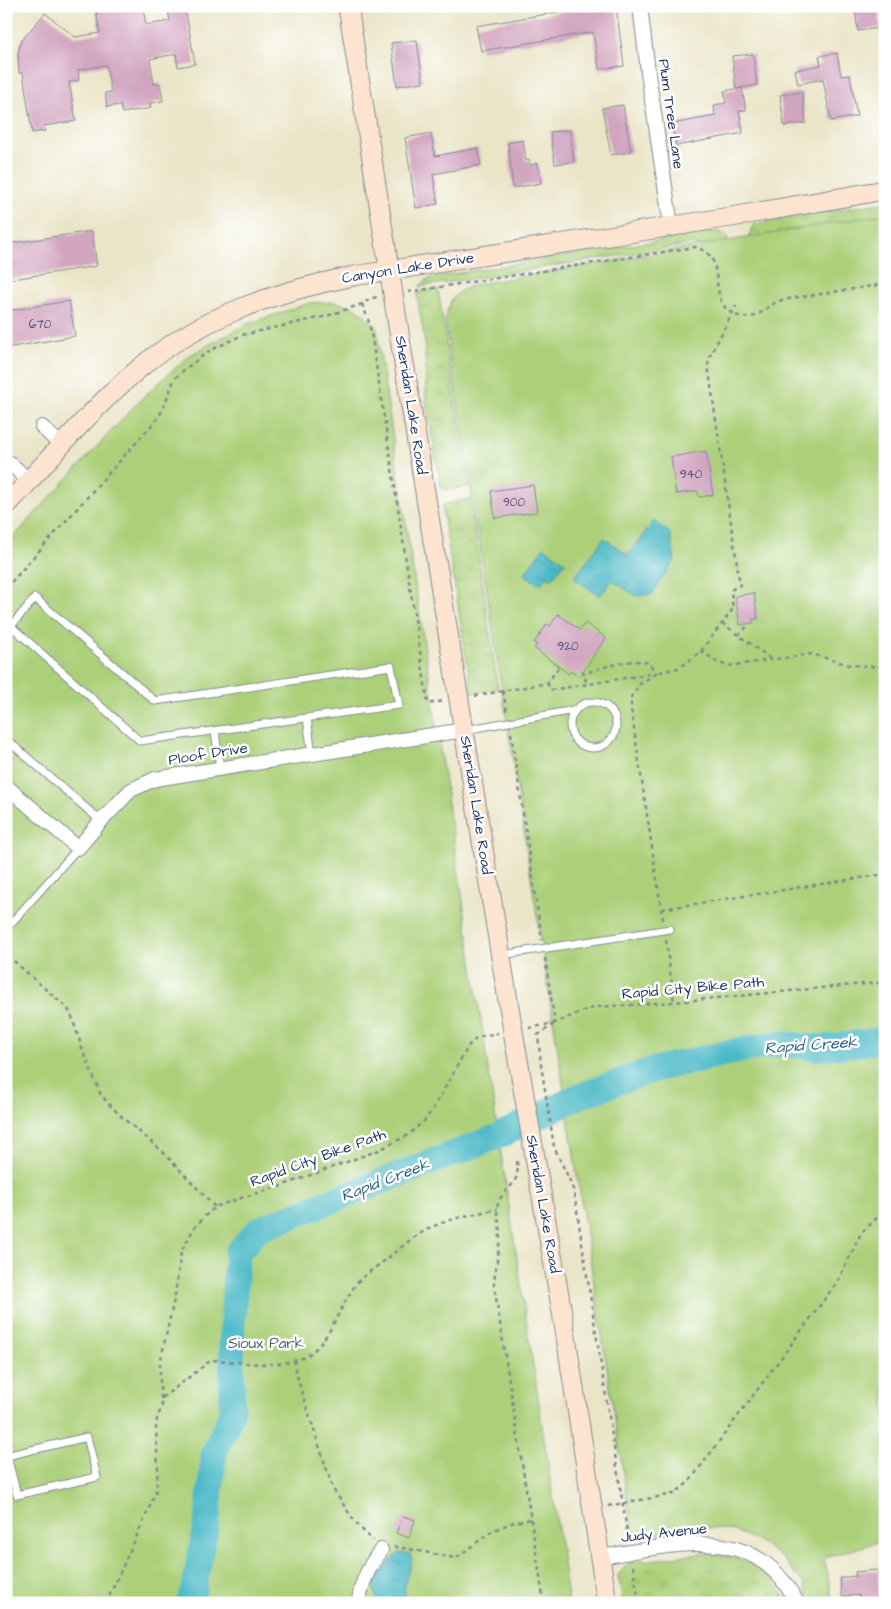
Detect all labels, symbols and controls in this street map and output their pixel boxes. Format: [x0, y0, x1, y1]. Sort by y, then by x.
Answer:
street label: Plum Tree Lane [653, 58, 689, 170]
street label: Canyon Lake Drive [340, 247, 476, 290]
house number: 670 [29, 316, 52, 333]
street label: Sheridan Lake Road [390, 334, 432, 476]
house number: 940 [680, 466, 703, 483]
house number: 900 [503, 494, 525, 511]
house number: 920 [557, 638, 579, 655]
street label: Sheridan Lake Road [455, 734, 497, 876]
street label: Ploof Drive [167, 737, 249, 771]
street label: Rapid City Bike Path [621, 971, 766, 1006]
water label: Rapid Creek [764, 1031, 859, 1059]
street label: Rapid City Bike Path [247, 1124, 390, 1193]
street label: Sheridan Lake Road [520, 1133, 566, 1275]
water label: Rapid Creek [338, 1153, 433, 1207]
park label: Sioux Park [228, 1333, 304, 1354]
street label: Judy Avenue [620, 1518, 708, 1549]

